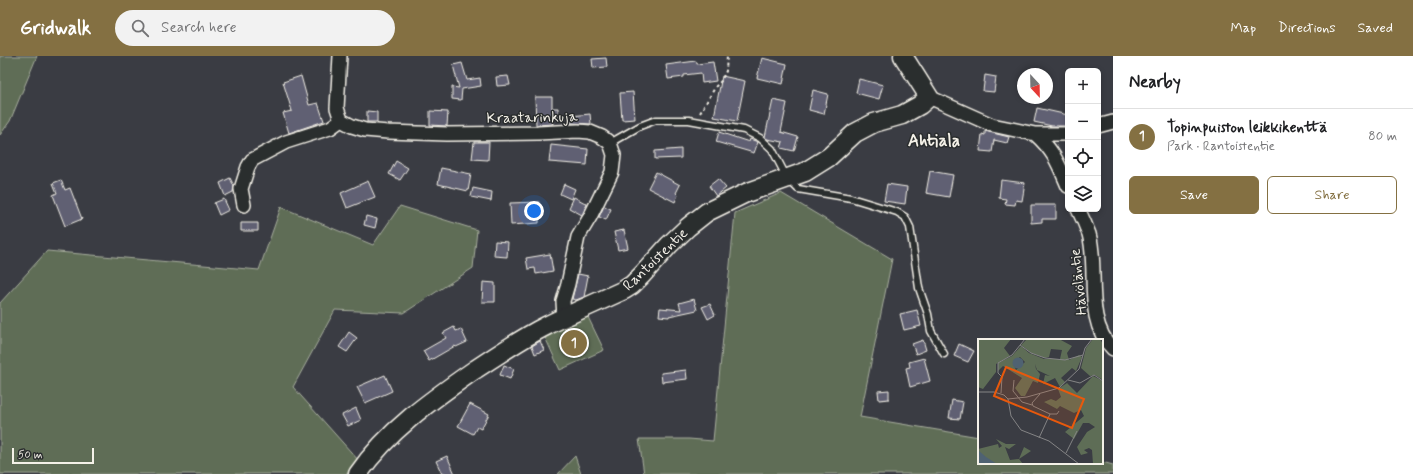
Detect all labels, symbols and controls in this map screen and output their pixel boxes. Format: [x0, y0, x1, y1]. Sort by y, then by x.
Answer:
search box [115, 10, 395, 46]
text: Gridwalk [20, 16, 91, 41]
icon: search [129, 17, 151, 39]
text: Search here [161, 18, 237, 38]
text: Map [1230, 19, 1256, 37]
text: Directions [1278, 19, 1336, 37]
text: Saved [1358, 19, 1393, 37]
north arrow [1017, 68, 1053, 104]
map controls [1065, 68, 1101, 212]
button: + [1065, 68, 1101, 104]
text: Nearby [1129, 71, 1181, 93]
button: − [1065, 104, 1101, 140]
street label: Kraatarinkuja [486, 107, 579, 129]
text: Topinpuiston leikkikenttä [1167, 118, 1327, 138]
text: 1 [1139, 128, 1145, 145]
text: 80 m [1368, 128, 1397, 145]
district label: Ahtiala [908, 130, 960, 152]
text: Park · Rantoistentie [1167, 138, 1275, 155]
button: locate [1065, 140, 1101, 176]
button: layers [1065, 176, 1101, 212]
button: Save [1129, 176, 1259, 214]
button: Share [1267, 176, 1397, 214]
your location [524, 201, 544, 221]
street label: Rantoistentie [619, 224, 692, 296]
street label: Hävöläntie [1066, 248, 1092, 316]
pin: 1 [561, 328, 587, 358]
inset map [978, 339, 1103, 464]
scale bar [12, 446, 94, 465]
text: 50 m [18, 448, 43, 462]

